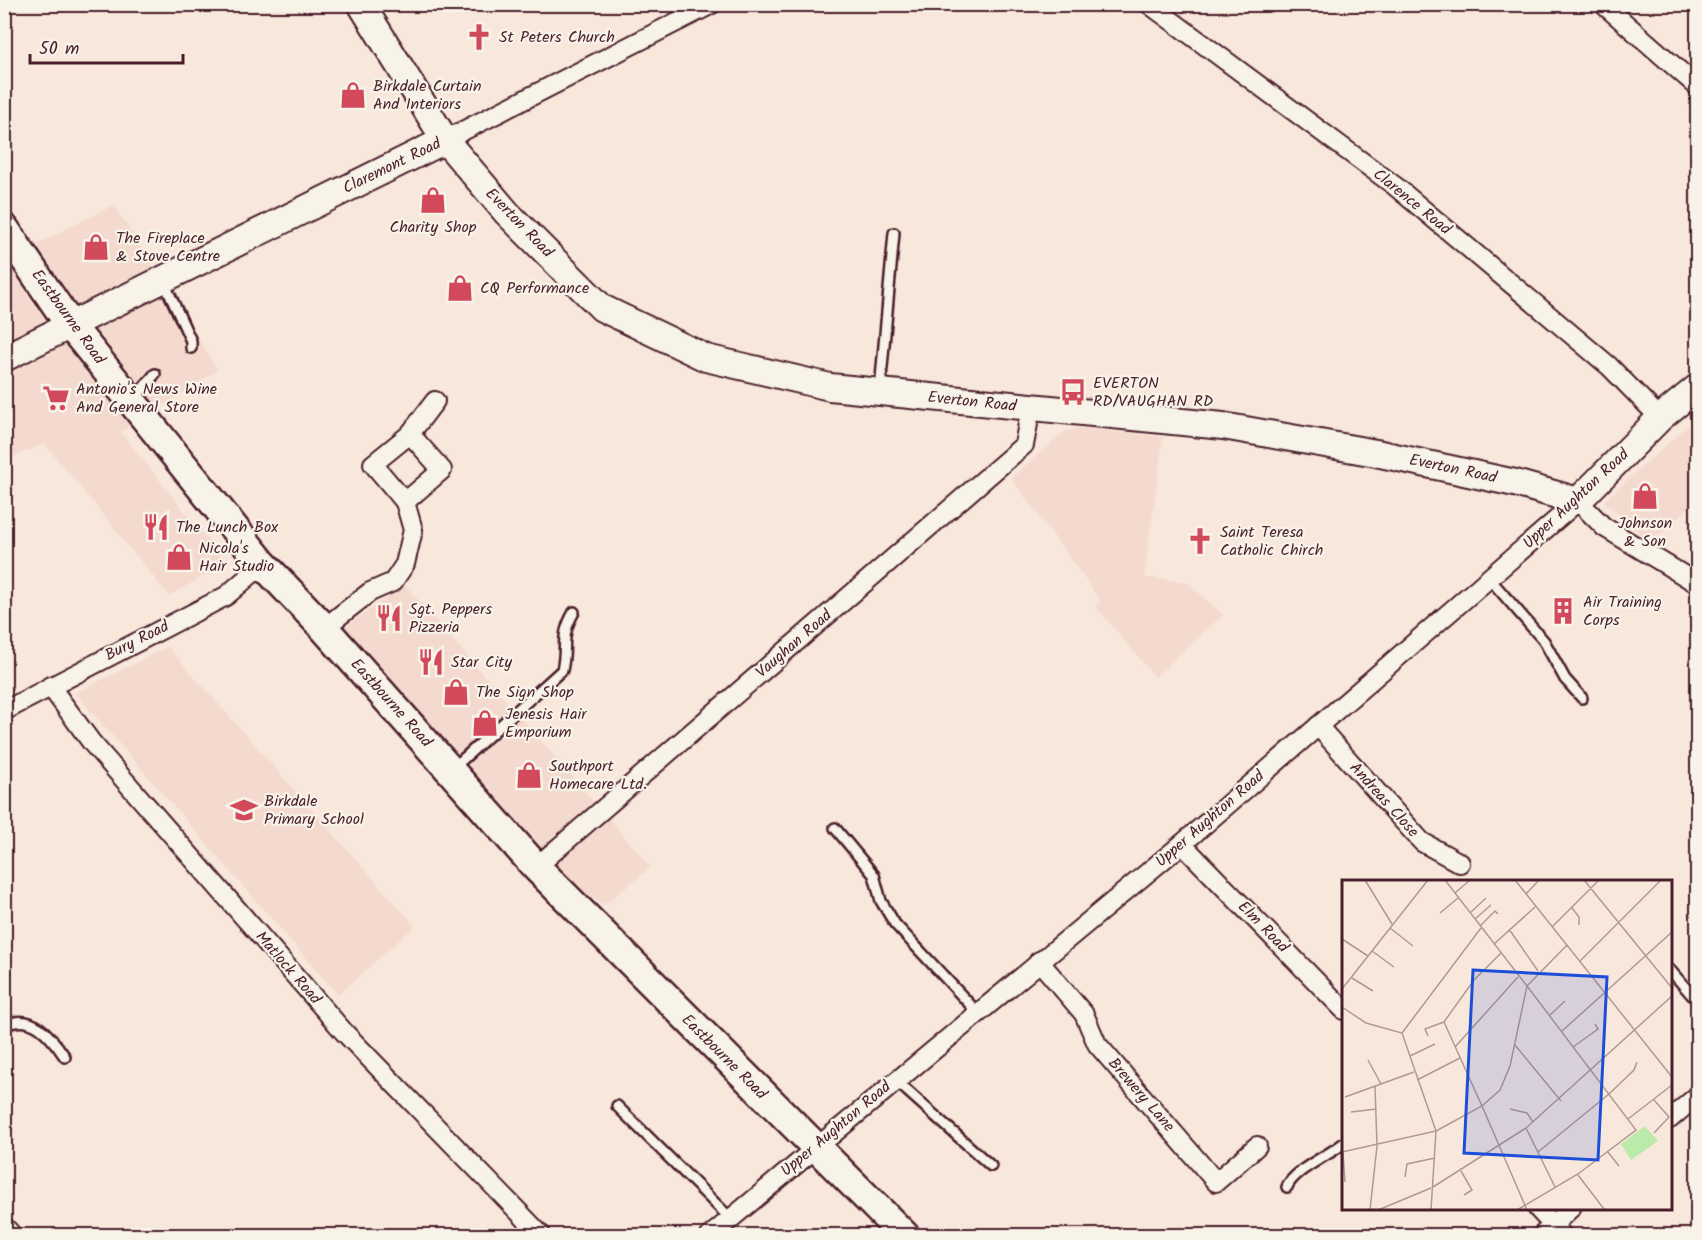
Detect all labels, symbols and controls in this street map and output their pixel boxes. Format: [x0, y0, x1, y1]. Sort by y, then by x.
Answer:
church icon: St Peters Church [464, 22, 494, 52]
place label: St Peters Church [499, 25, 615, 50]
scale bar [30, 27, 183, 65]
text: 50 m [39, 35, 79, 64]
place label: Birkdale Curtain And Interiors [373, 74, 481, 117]
shop icon: Birkdale Curtain And Interiors [338, 80, 368, 110]
street label: Claremont Road [339, 131, 446, 201]
street label: Clarence Road [1367, 162, 1458, 242]
street label: Everton Road [479, 182, 560, 264]
shop icon: Charity Shop [418, 185, 448, 215]
place label: Charity Shop [390, 215, 477, 240]
place label: The Fireplace & Stove Centre [116, 226, 220, 269]
shop icon: The Fireplace & Stove Centre [81, 232, 111, 262]
street label: Eastbourne Road [25, 264, 112, 371]
shop icon: CQ Performance [445, 273, 475, 303]
place label: CQ Performance [480, 276, 589, 301]
place label: EVERTON RD/VAUGHAN RD [1093, 371, 1213, 414]
place label: Antonio's News Wine And General Store [76, 377, 217, 420]
bus stop icon: EVERTON RD/VAUGHAN RD [1058, 377, 1088, 407]
supermarket icon: Antonio's News Wine And General Store [41, 383, 71, 413]
street label: Everton Road [926, 385, 1019, 419]
street label: Upper Aughton Road [1517, 442, 1636, 555]
street label: Everton Road [1407, 448, 1500, 491]
shop icon: Johnson & Son [1630, 481, 1660, 511]
place label: Johnson & Son [1618, 511, 1672, 554]
restaurant icon: The Lunch Box [141, 512, 171, 542]
place label: The Lunch Box [176, 515, 279, 540]
place label: Saint Teresa Catholic Chirch [1220, 520, 1323, 563]
church icon: Saint Teresa Catholic Chirch [1185, 526, 1215, 556]
place label: Nicola's Hair Studio [199, 536, 274, 579]
shop icon: Nicola's Hair Studio [164, 542, 194, 572]
place label: Air Training Corps [1583, 590, 1662, 633]
building icon: Air Training Corps [1548, 596, 1578, 626]
place label: Sgt. Peppers Pizzeria [409, 597, 492, 640]
restaurant icon: Sgt. Peppers Pizzeria [374, 603, 404, 633]
street label: Vaughan Road [750, 603, 839, 684]
street label: Bury Road [101, 614, 174, 668]
restaurant icon: Star City [416, 647, 446, 677]
place label: Star City [451, 650, 512, 675]
street label: Eastbourne Road [344, 653, 439, 754]
shop icon: The Sign Shop [441, 677, 471, 707]
place label: The Sign Shop [476, 680, 574, 705]
place label: Jenesis Hair Emporium [505, 702, 588, 745]
shop icon: Jenesis Hair Emporium [470, 708, 500, 738]
place label: Southport Homecare Ltd. [549, 754, 647, 797]
street label: Andreas Close [1343, 757, 1425, 843]
shop icon: Southport Homecare Ltd. [514, 760, 544, 790]
street label: Upper Aughton Road [1150, 764, 1271, 874]
place label: Birkdale Primary School [264, 789, 364, 832]
school or university icon: Birkdale Primary School [229, 795, 259, 825]
inset map [1342, 880, 1672, 1210]
street label: Elm Road [1232, 895, 1295, 960]
street label: Matlock Road [249, 926, 328, 1011]
street label: Eastbourne Road [675, 1008, 773, 1106]
street label: Brewery Lane [1101, 1052, 1181, 1138]
street label: Upper Aughton Road [775, 1074, 898, 1183]

